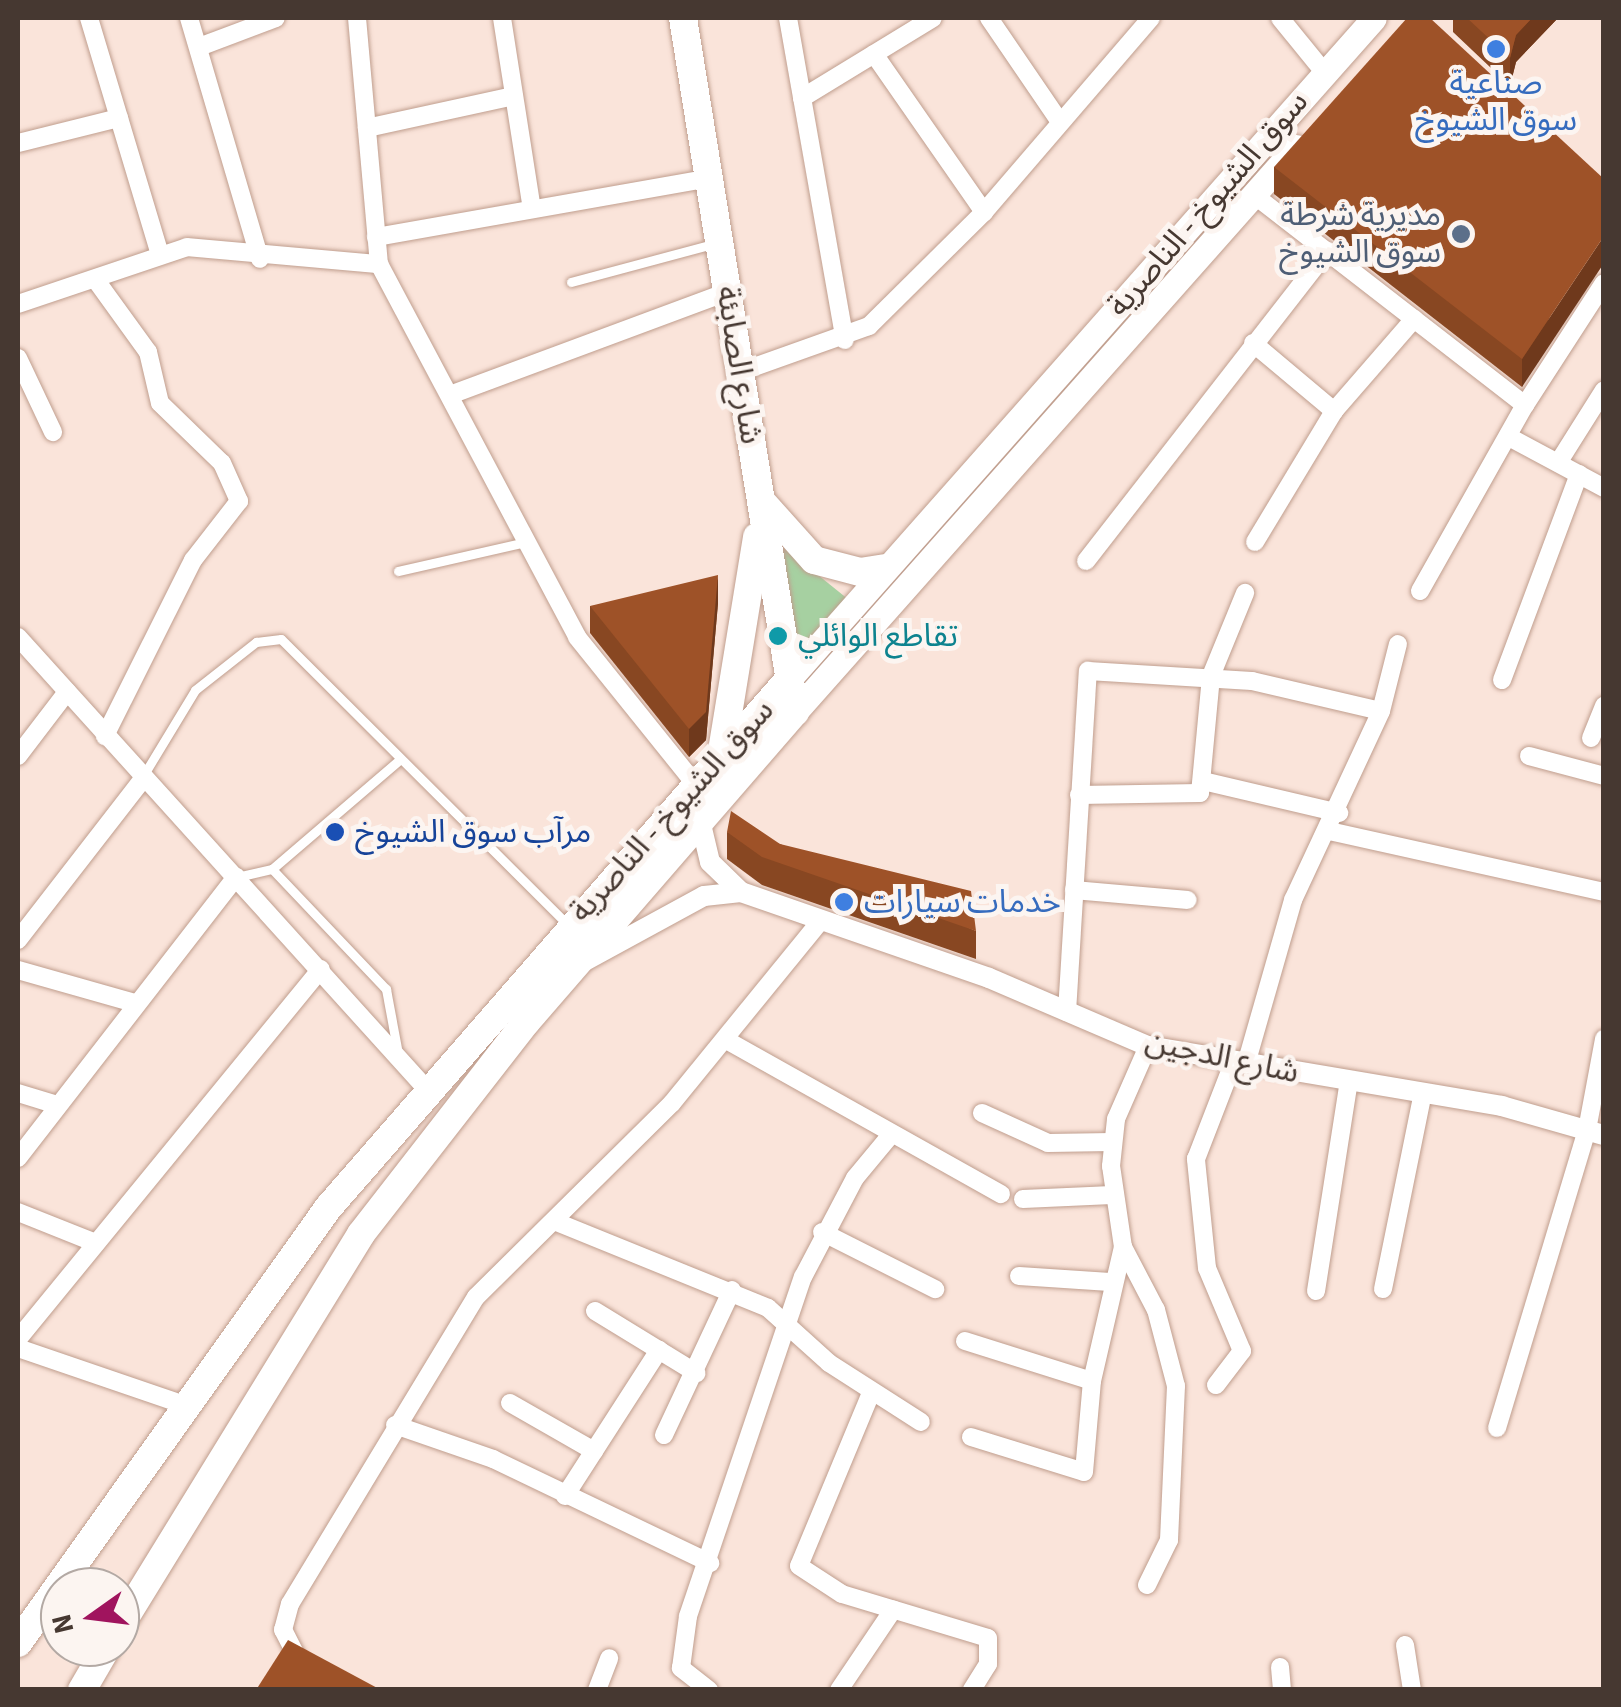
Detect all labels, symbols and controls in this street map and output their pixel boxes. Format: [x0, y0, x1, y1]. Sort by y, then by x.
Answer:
marker: صناعية سوق الشيوخ [1485, 38, 1507, 60]
place label: صناعية سوق الشيوخ [1415, 65, 1577, 140]
street label: سوق الشيوخ - الناصرية [1099, 83, 1317, 325]
place label: مديرية شرطة سوق الشيوخ [1279, 197, 1441, 272]
marker: مديرية شرطة سوق الشيوخ [1450, 223, 1472, 245]
street label: شارع الصابئة [708, 283, 770, 447]
place label: تقاطع الوائلي [798, 617, 958, 655]
marker: تقاطع الوائلي [767, 625, 789, 647]
street label: سوق الشيوخ - الناصرية [562, 692, 782, 930]
place label: مرآب سوق الشيوخ [355, 813, 591, 851]
marker: مرآب سوق الشيوخ [324, 821, 346, 843]
place label: خدمات سيارات [864, 883, 1061, 921]
marker: خدمات سيارات [833, 891, 855, 913]
street label: شارع الدجين [1142, 1022, 1302, 1092]
north arrow [40, 1567, 140, 1667]
text: N [41, 1610, 84, 1638]

